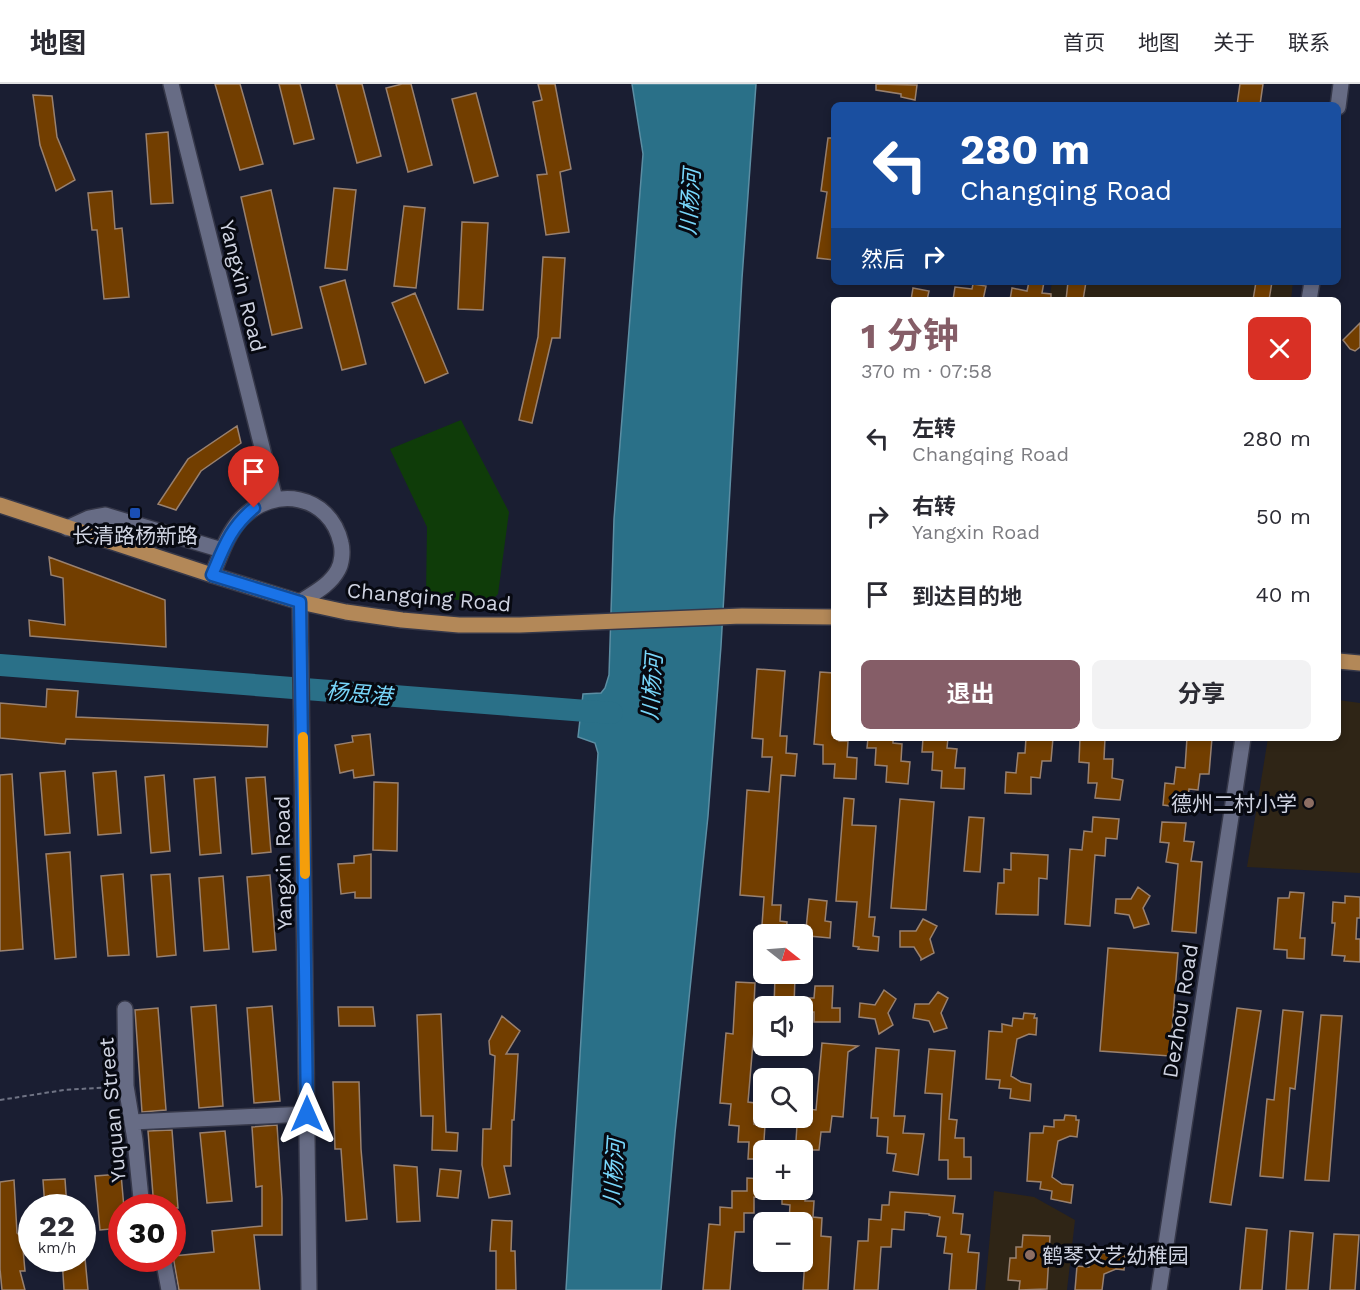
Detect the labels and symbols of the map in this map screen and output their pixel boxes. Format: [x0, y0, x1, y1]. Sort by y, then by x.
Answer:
water label: 川杨河 [675, 164, 705, 236]
street label: Yangxin Road [215, 218, 271, 354]
pin [228, 446, 279, 508]
marker: 长清路杨新路 [128, 506, 142, 520]
place label: 长清路杨新路 [72, 523, 198, 548]
street label: Changqing Road [346, 577, 512, 617]
water label: 川杨河 [637, 649, 667, 721]
water label: 杨思港 [325, 679, 396, 710]
place label: 德州二村小学 [1171, 791, 1297, 816]
street label: Yangxin Road [269, 796, 297, 930]
marker: 德州二村小学 [1302, 796, 1316, 810]
north arrow [753, 924, 813, 984]
street label: Dezhou Road [1157, 942, 1203, 1080]
street label: Yuquan Street [93, 1036, 131, 1183]
position arrow [275, 1082, 339, 1146]
water label: 川杨河 [599, 1134, 629, 1206]
speed limit sign: 30 [108, 1194, 186, 1272]
place label: 鹤琴文艺幼稚园 [1042, 1243, 1189, 1268]
marker: 鹤琴文艺幼稚园 [1023, 1248, 1037, 1262]

